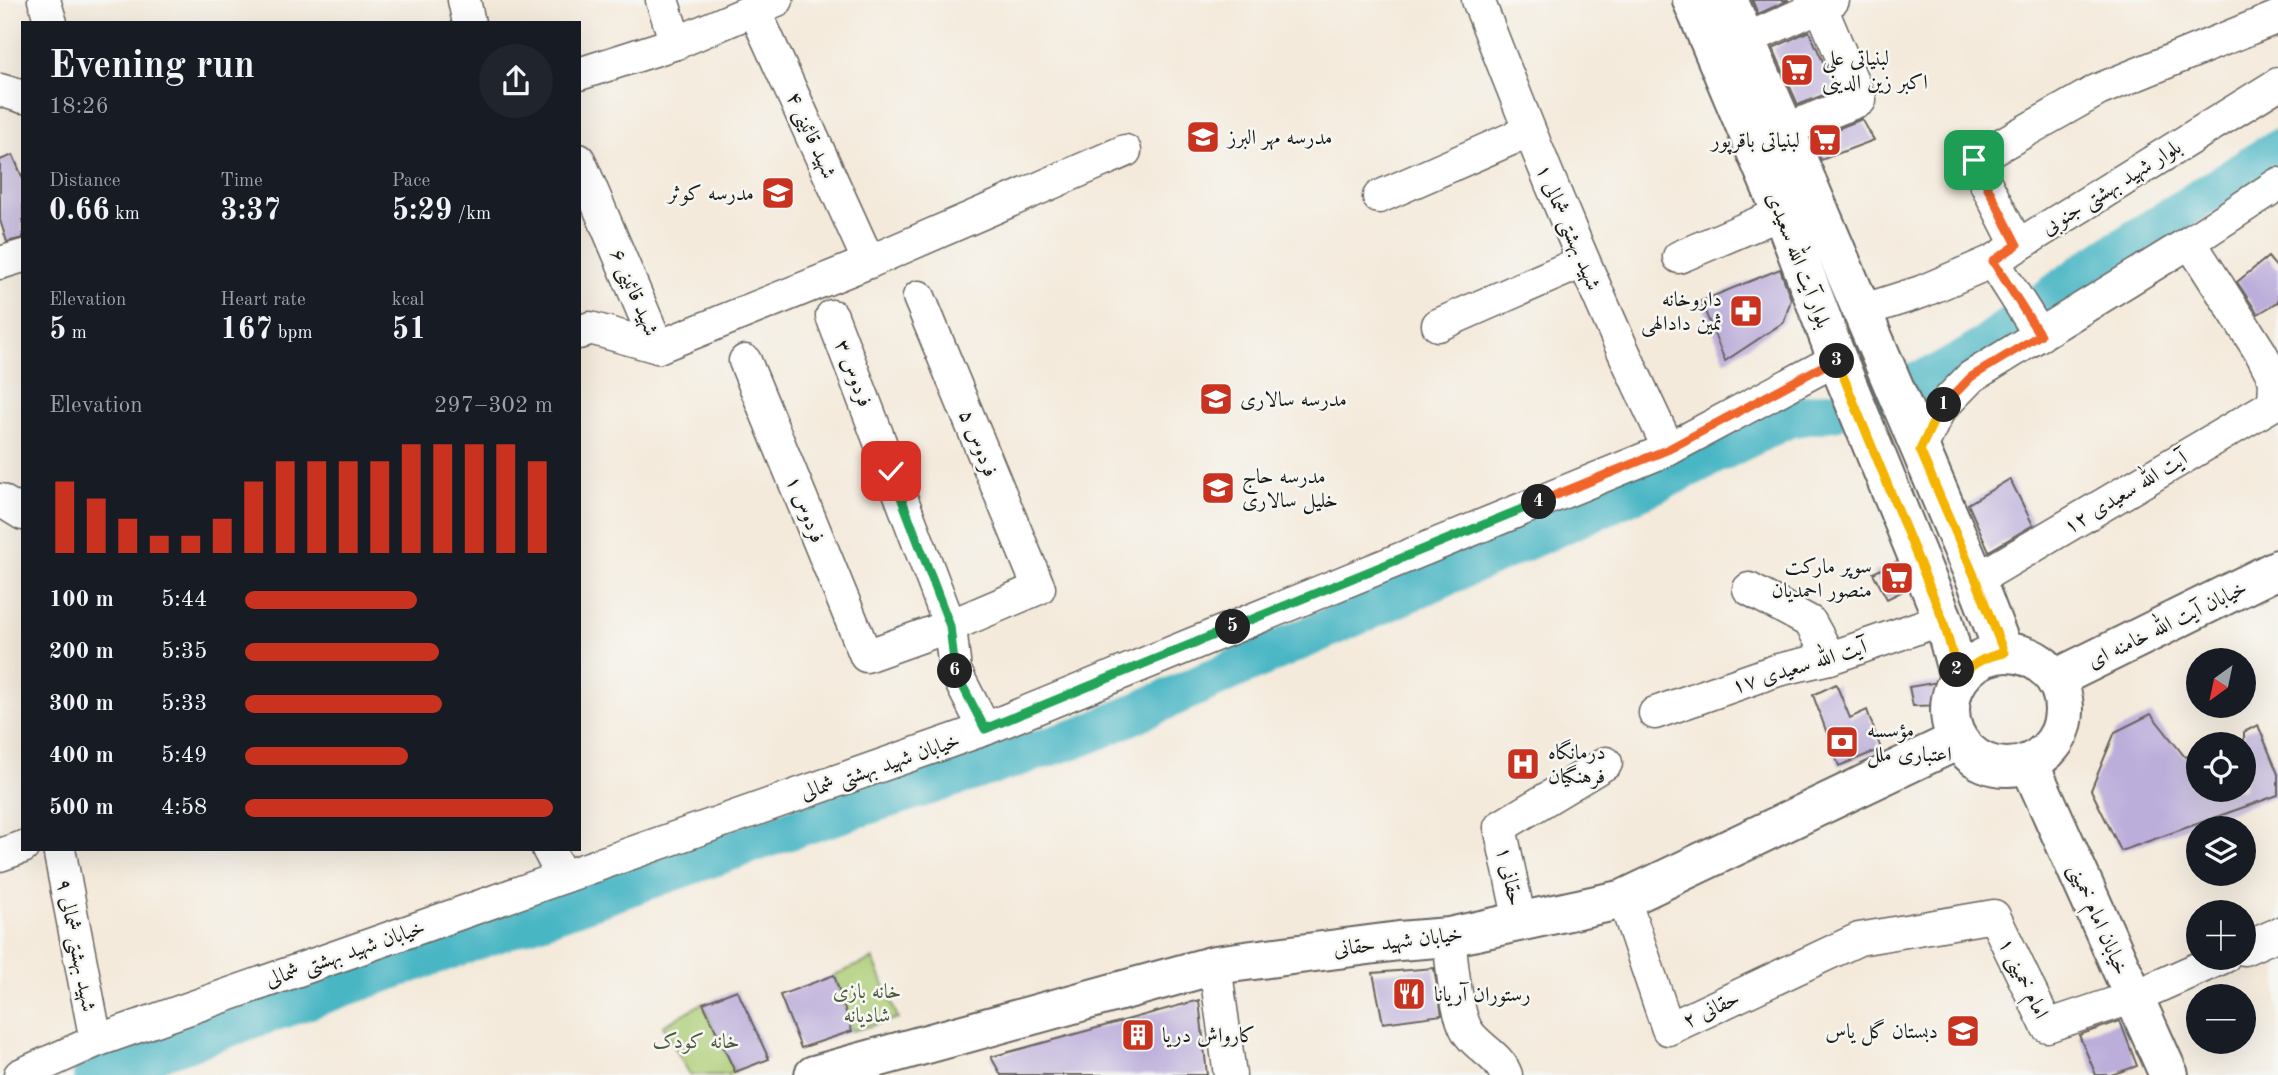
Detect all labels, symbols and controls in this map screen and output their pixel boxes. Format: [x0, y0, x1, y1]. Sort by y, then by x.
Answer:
button: share [479, 44, 553, 118]
text: Evening run [49, 48, 255, 86]
place label: لبنیاتی علی اکبر زین الدینی [1822, 49, 1928, 96]
supermarket icon: لبنیاتی علی اکبر زین الدینی [1778, 51, 1816, 89]
street label: شهید قائینی ۴ [779, 89, 839, 183]
text: 18:26 [49, 95, 109, 118]
school or university icon: مدرسه مهر البرز [1184, 118, 1222, 156]
supermarket icon: لبنیاتی باقرپور [1806, 121, 1844, 159]
place label: مدرسه مهر البرز [1226, 128, 1333, 151]
pin [1944, 130, 2004, 190]
place label: لبنیاتی باقرپور [1709, 131, 1800, 155]
street label: بلوار شهید بهشتی جنوبی [2038, 137, 2187, 242]
icon: arrive [1955, 141, 1993, 179]
street label: شهید بهشتی شمالی ۱ [1529, 161, 1604, 295]
text: Distance [49, 172, 121, 191]
text: Time [220, 172, 263, 191]
text: Pace [392, 172, 430, 191]
school or university icon: مدرسه کوثر [759, 174, 797, 212]
place label: مدرسه کوثر [666, 184, 754, 206]
street label: بلوار آیت الله سعیدی [1761, 187, 1841, 332]
text: 0.66 [49, 196, 110, 226]
text: 3:37 [220, 196, 281, 226]
text: 5:29 [392, 196, 452, 226]
text: km [110, 205, 140, 224]
text: /km [452, 205, 491, 224]
street label: شهید قائینی ۶ [603, 246, 661, 340]
place label: داروخانه ثمین دادالهی [1641, 290, 1722, 337]
text: Elevation [49, 291, 126, 310]
text: Heart rate [220, 291, 306, 310]
text: kcal [392, 291, 424, 310]
pharmacy icon: داروخانه ثمین دادالهی [1727, 292, 1765, 330]
text: 5 [49, 315, 66, 345]
text: 167 [220, 315, 273, 345]
text: 51 [392, 315, 426, 345]
text: m [66, 324, 87, 343]
text: bpm [273, 324, 313, 343]
street label: فردوس ۳ [829, 337, 875, 410]
pin: 3 [1820, 344, 1854, 378]
text: 3 [1831, 351, 1842, 370]
school or university icon: مدرسه سالاری [1197, 380, 1235, 418]
pin: 1 [1926, 388, 1962, 422]
place label: مدرسه سالاری [1240, 390, 1347, 411]
text: Elevation [49, 394, 143, 417]
text: 297–302 m [434, 394, 553, 417]
text: 1 [1938, 395, 1949, 414]
street label: فردوس ۵ [954, 407, 1001, 480]
street label: آیت الله سعیدی ۱۲ [2056, 440, 2194, 539]
pin [861, 441, 921, 501]
icon: check [872, 452, 910, 490]
place label: مدرسه حاج خلیل سالاری [1242, 467, 1338, 515]
school or university icon: مدرسه حاج خلیل سالاری [1199, 469, 1237, 507]
street label: فردوس ۱ [781, 473, 828, 546]
pin: 4 [1522, 484, 1556, 520]
text: 4 [1533, 492, 1544, 511]
place label: سوپر مارکت منصور احمدیان [1771, 557, 1872, 603]
supermarket icon: سوپر مارکت منصور احمدیان [1878, 559, 1916, 597]
street label: خیابان آیت الله خامنه ای [2081, 570, 2251, 674]
text: 100 m [49, 588, 114, 611]
text: 5:44 [161, 588, 207, 611]
pin: 5 [1216, 610, 1250, 644]
text: 5 [1227, 617, 1238, 636]
street label: آیت الله سعیدی ۱۷ [1727, 629, 1872, 699]
text: 200 m [49, 640, 114, 663]
text: 5:35 [161, 640, 207, 663]
north arrow [2186, 648, 2256, 718]
map controls [2186, 648, 2256, 1054]
pin: 2 [1940, 652, 1974, 688]
pin: 6 [937, 654, 972, 688]
text: 2 [1951, 660, 1962, 679]
text: 6 [949, 661, 960, 680]
text: 300 m [49, 692, 114, 715]
text: 5:33 [161, 692, 207, 715]
place label: مؤسسه اعتباری ملل [1867, 721, 1952, 768]
bank icon: مؤسسه اعتباری ملل [1823, 723, 1861, 761]
street label: خیابان شهید بهشتی شمالی [798, 730, 964, 807]
button: locate [2186, 732, 2256, 802]
place label: درمانگاه فرهنگیان [1548, 739, 1606, 789]
text: 400 m [49, 744, 114, 767]
text: 5:49 [161, 744, 207, 767]
hospital icon: درمانگاه فرهنگیان [1504, 745, 1542, 783]
text: 500 m [49, 796, 114, 819]
text: 4:58 [161, 796, 207, 819]
button: layers [2186, 816, 2256, 886]
street label: حقانی ۱ [1492, 845, 1525, 908]
street label: خیابان امام خمینی [2058, 861, 2131, 981]
street label: شهید بهشتی شمالی ۹ [49, 877, 99, 1014]
button: + [2186, 900, 2256, 970]
street label: خیابان شهید بهشتی شمالی [263, 917, 429, 994]
street label: خیابان شهید حقانی [1332, 924, 1464, 963]
street label: امام خمینی ۱ [1989, 935, 2051, 1025]
restaurant icon: رستوران آریانا [1390, 975, 1428, 1013]
place label: رستوران آریانا [1434, 981, 1531, 1007]
park label: خانه بازی شادیانه [833, 982, 901, 1028]
button: − [2186, 984, 2256, 1054]
street label: حقانی ۲ [1680, 988, 1743, 1033]
school or university icon: دبستان گل یاس [1944, 1012, 1982, 1050]
building icon: کارواش دریا [1119, 1016, 1157, 1054]
place label: دبستان گل یاس [1825, 1018, 1938, 1046]
place label: کارواش دریا [1162, 1025, 1256, 1048]
park label: خانه کودک [652, 1031, 740, 1054]

